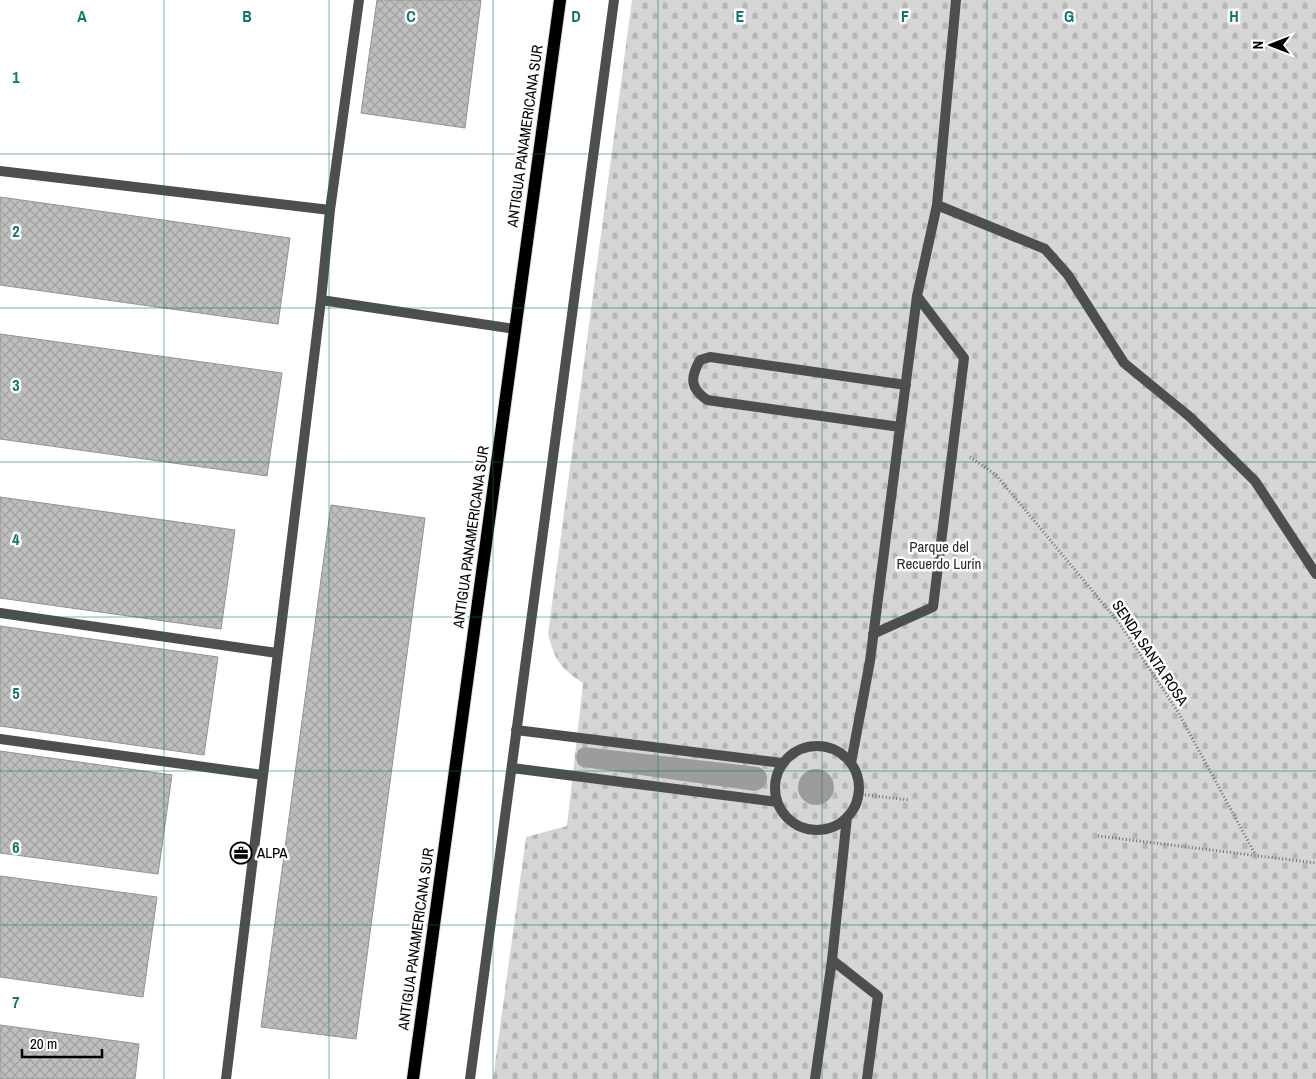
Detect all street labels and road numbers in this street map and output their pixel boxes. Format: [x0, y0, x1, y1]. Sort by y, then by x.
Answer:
street label: ANTIGUA PANAMERICANA SUR [501, 43, 548, 229]
street label: ANTIGUA PANAMERICANA SUR [447, 444, 494, 630]
street label: SENDA SANTA ROSA [1107, 596, 1194, 710]
street label: ANTIGUA PANAMERICANA SUR [392, 846, 439, 1032]

